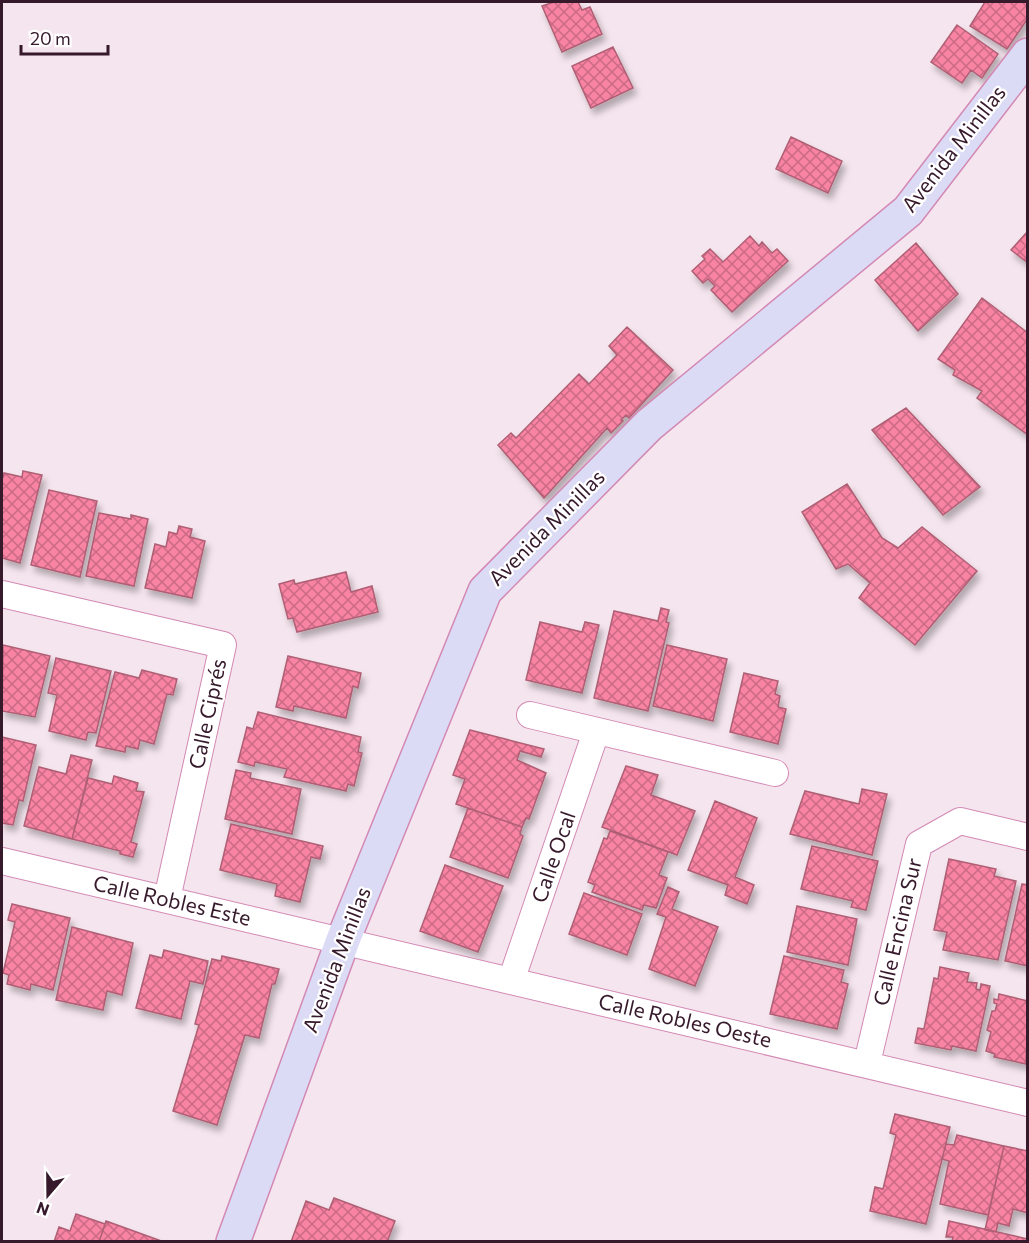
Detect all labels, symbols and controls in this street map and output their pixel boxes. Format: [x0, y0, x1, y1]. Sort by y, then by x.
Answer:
scale bar [21, 18, 108, 56]
text: 20 m [30, 27, 71, 49]
street label: Avenida Minillas [896, 80, 1010, 216]
street label: Avenida Minillas [483, 464, 609, 590]
street label: Calle Ciprés [183, 656, 230, 771]
street label: Calle Ocal [525, 808, 580, 905]
street label: Calle Encina Sur [867, 855, 926, 1008]
street label: Calle Robles Este [91, 869, 254, 930]
street label: Avenida Minillas [296, 883, 375, 1036]
street label: Calle Robles Oeste [596, 987, 774, 1052]
north arrow [18, 1165, 78, 1225]
text: N [34, 1199, 52, 1221]

